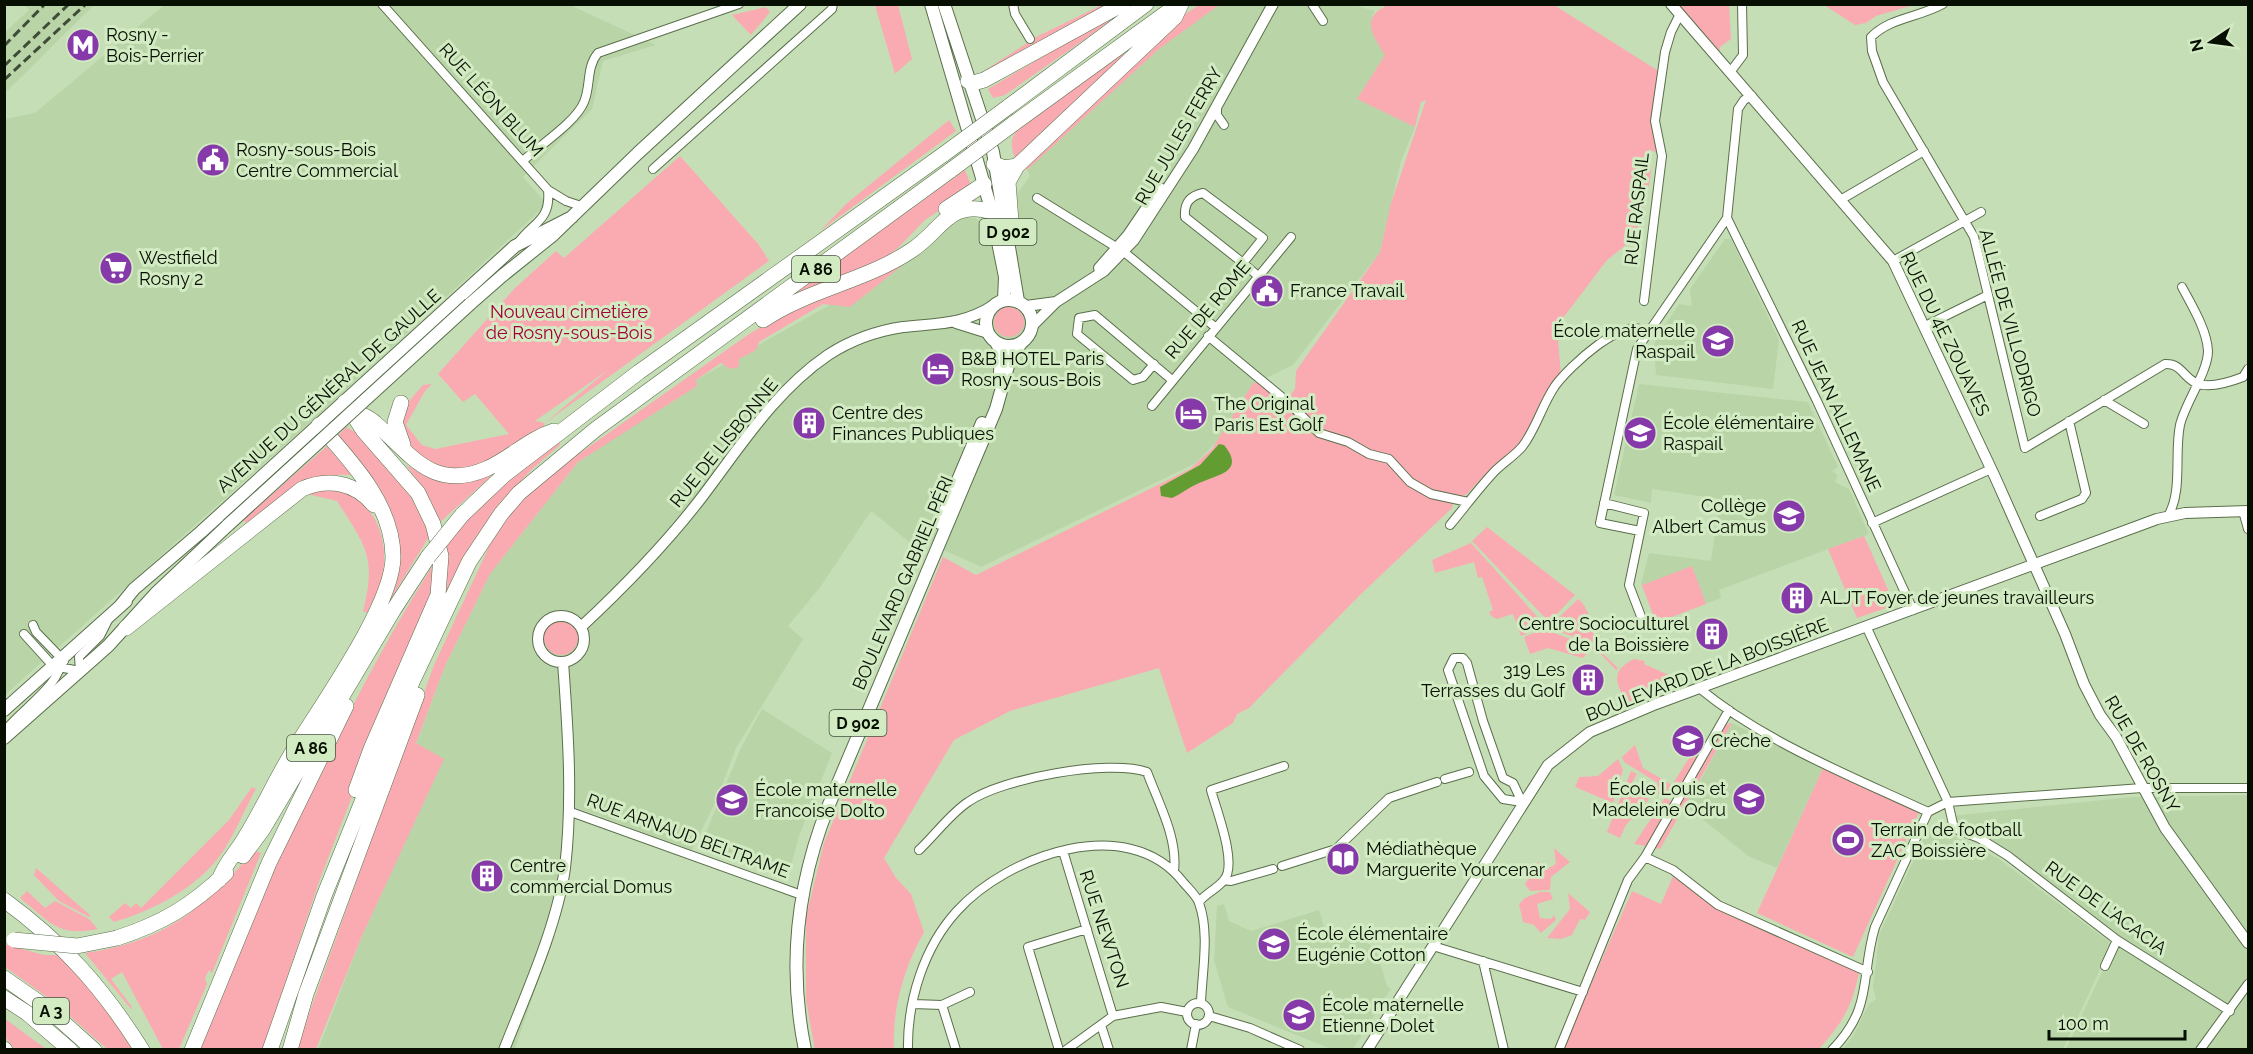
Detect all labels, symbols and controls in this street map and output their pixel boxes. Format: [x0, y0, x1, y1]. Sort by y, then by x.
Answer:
north arrow [2181, 12, 2241, 72]
place label: Rosny - Bois-Perrier [106, 24, 205, 66]
metro station icon: Rosny - Bois-Perrier [65, 27, 101, 63]
text: N [2186, 37, 2208, 53]
street label: RUE LÉON BLUM [435, 38, 549, 161]
street label: RUE JULES FERRY [1131, 63, 1227, 208]
place label: Rosny-sous-Bois Centre Commercial [236, 139, 398, 181]
public building icon: Rosny-sous-Bois Centre Commercial [195, 142, 231, 178]
street label: RUE RASPAIL [1620, 151, 1653, 266]
road number: D 902 [980, 219, 1036, 245]
street label: ALLÉE DE VILLODRIGO [1975, 226, 2047, 419]
place label: Westfield Rosny 2 [139, 247, 218, 289]
street label: RUE DU 4E ZOUAVES [1897, 248, 1994, 419]
supermarket icon: Westfield Rosny 2 [98, 250, 134, 286]
road number: A 86 [792, 256, 840, 282]
street label: RUE DE ROME [1161, 256, 1255, 363]
public building icon: France Travail [1249, 273, 1285, 309]
place label: France Travail [1290, 280, 1404, 301]
street label: AVENUE DU GÉNÉRAL DE GAULLE [212, 284, 445, 497]
park label: Nouveau cimetière de Rosny-sous-Bois [486, 301, 652, 343]
street label: RUE JEAN ALLEMANE [1787, 317, 1886, 495]
place label: École maternelle Raspail [1553, 319, 1695, 362]
school or university icon: École maternelle Raspail [1700, 323, 1736, 359]
place label: B&B HOTEL Paris Rosny-sous-Bois [961, 348, 1105, 390]
hotel icon: B&B HOTEL Paris Rosny-sous-Bois [920, 351, 956, 387]
street label: RUE DE LISBONNE [665, 374, 782, 511]
place label: The Original Paris Est Golf [1214, 393, 1324, 435]
hotel icon: The Original Paris Est Golf [1173, 396, 1209, 432]
place label: Centre des Finances Publiques [832, 402, 994, 444]
building icon: Centre des Finances Publiques [791, 405, 827, 441]
place label: École élémentaire Raspail [1663, 411, 1815, 454]
school or university icon: École élémentaire Raspail [1622, 415, 1658, 451]
street label: BOULEVARD GABRIEL PÉRI [847, 472, 957, 693]
place label: Collège Albert Camus [1652, 495, 1766, 537]
school or university icon: Collège Albert Camus [1771, 498, 1807, 534]
building icon: ALJT Foyer de jeunes travailleurs [1779, 580, 1815, 616]
place label: ALJT Foyer de jeunes travailleurs [1820, 587, 2095, 608]
place label: Centre Socioculturel de la Boissière [1519, 613, 1689, 655]
street label: BOULEVARD DE LA BOISSIÈRE [1582, 613, 1831, 726]
building icon: Centre Socioculturel de la Boissière [1694, 616, 1730, 652]
place label: 319 Les Terrasses du Golf [1421, 659, 1566, 701]
building icon: 319 Les Terrasses du Golf [1570, 662, 1606, 698]
street label: RUE DE ROSNY [2101, 692, 2184, 816]
road number: D 902 [830, 710, 886, 736]
school or university icon: Crèche [1670, 723, 1706, 759]
place label: Crèche [1711, 730, 1771, 751]
road number: A 86 [287, 735, 335, 761]
place label: École Louis et Madeleine Odru [1592, 777, 1726, 820]
place label: École maternelle Francoise Dolto [755, 778, 897, 821]
school or university icon: École Louis et Madeleine Odru [1731, 781, 1767, 817]
school or university icon: École maternelle Francoise Dolto [714, 782, 750, 818]
street label: RUE ARNAUD BELTRAME [584, 789, 792, 882]
place label: Terrain de football ZAC Boissière [1871, 819, 2022, 861]
sports icon: Terrain de football ZAC Boissière [1830, 822, 1866, 858]
place label: Médiathèque Marguerite Yourcenar [1366, 838, 1546, 880]
library icon: Médiathèque Marguerite Yourcenar [1325, 841, 1361, 877]
place label: Centre commercial Domus [510, 855, 673, 897]
street label: RUE DE L'ACACIA [2041, 856, 2171, 959]
building icon: Centre commercial Domus [469, 858, 505, 894]
street label: RUE NEWTON [1076, 867, 1133, 990]
place label: École élémentaire Eugénie Cotton [1297, 922, 1449, 965]
school or university icon: École élémentaire Eugénie Cotton [1256, 926, 1292, 962]
place label: École maternelle Etienne Dolet [1322, 993, 1464, 1036]
school or university icon: École maternelle Etienne Dolet [1281, 997, 1317, 1033]
road number: A 3 [33, 998, 69, 1024]
scale bar [2049, 1003, 2186, 1041]
text: 100 m [2058, 1013, 2109, 1034]

